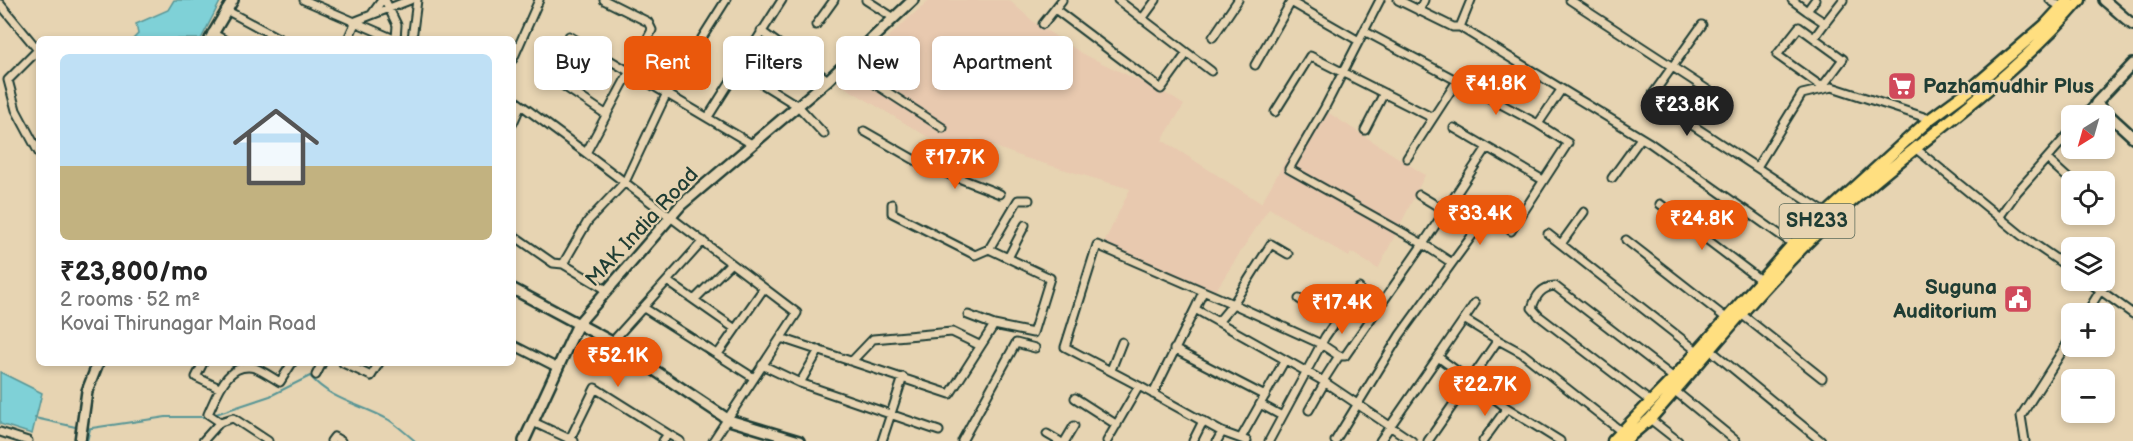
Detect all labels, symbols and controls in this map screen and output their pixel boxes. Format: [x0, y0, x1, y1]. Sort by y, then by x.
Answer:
chip: Buy [534, 36, 612, 90]
chip: Rent [624, 36, 711, 90]
chip: Filters [723, 36, 824, 90]
chip: New [836, 36, 920, 90]
chip: Apartment [932, 36, 1073, 90]
pin: ₹41.8K [1447, 65, 1545, 116]
supermarket icon: Pazhamudhir Plus [1886, 70, 1918, 102]
text: ₹41.8K [1465, 72, 1527, 96]
place label: Pazhamudhir Plus [1923, 74, 2094, 99]
pin: ₹23.8K [1638, 86, 1736, 137]
icon: home [222, 93, 330, 201]
text: ₹23.8K [1655, 93, 1719, 117]
north arrow [2061, 105, 2115, 159]
map controls [2061, 105, 2115, 423]
pin: ₹17.7K [906, 139, 1004, 190]
text: ₹17.7K [925, 146, 985, 170]
street label: MAK India Road [580, 162, 704, 292]
button: locate [2061, 171, 2115, 225]
pin: ₹33.4K [1431, 195, 1529, 246]
pin: ₹24.8K [1653, 200, 1751, 251]
text: ₹33.4K [1448, 202, 1512, 226]
road number: SH233 [1780, 204, 1854, 238]
text: ₹24.8K [1670, 207, 1734, 231]
button: layers [2061, 237, 2115, 291]
text: ₹23,800/mo [60, 257, 208, 288]
place label: Suguna Auditorium [1892, 275, 1997, 324]
public building icon: Suguna Auditorium [2002, 283, 2034, 315]
pin: ₹17.4K [1293, 284, 1391, 335]
text: 2 rooms · 52 m² [60, 288, 200, 312]
text: ₹17.4K [1312, 291, 1372, 315]
button: + [2061, 303, 2115, 357]
text: Kovai Thirunagar Main Road [60, 312, 316, 336]
pin: ₹52.1K [569, 337, 667, 388]
text: ₹52.1K [587, 344, 649, 368]
pin: ₹22.7K [1436, 366, 1534, 417]
button: − [2061, 369, 2115, 423]
text: ₹22.7K [1453, 373, 1517, 397]

